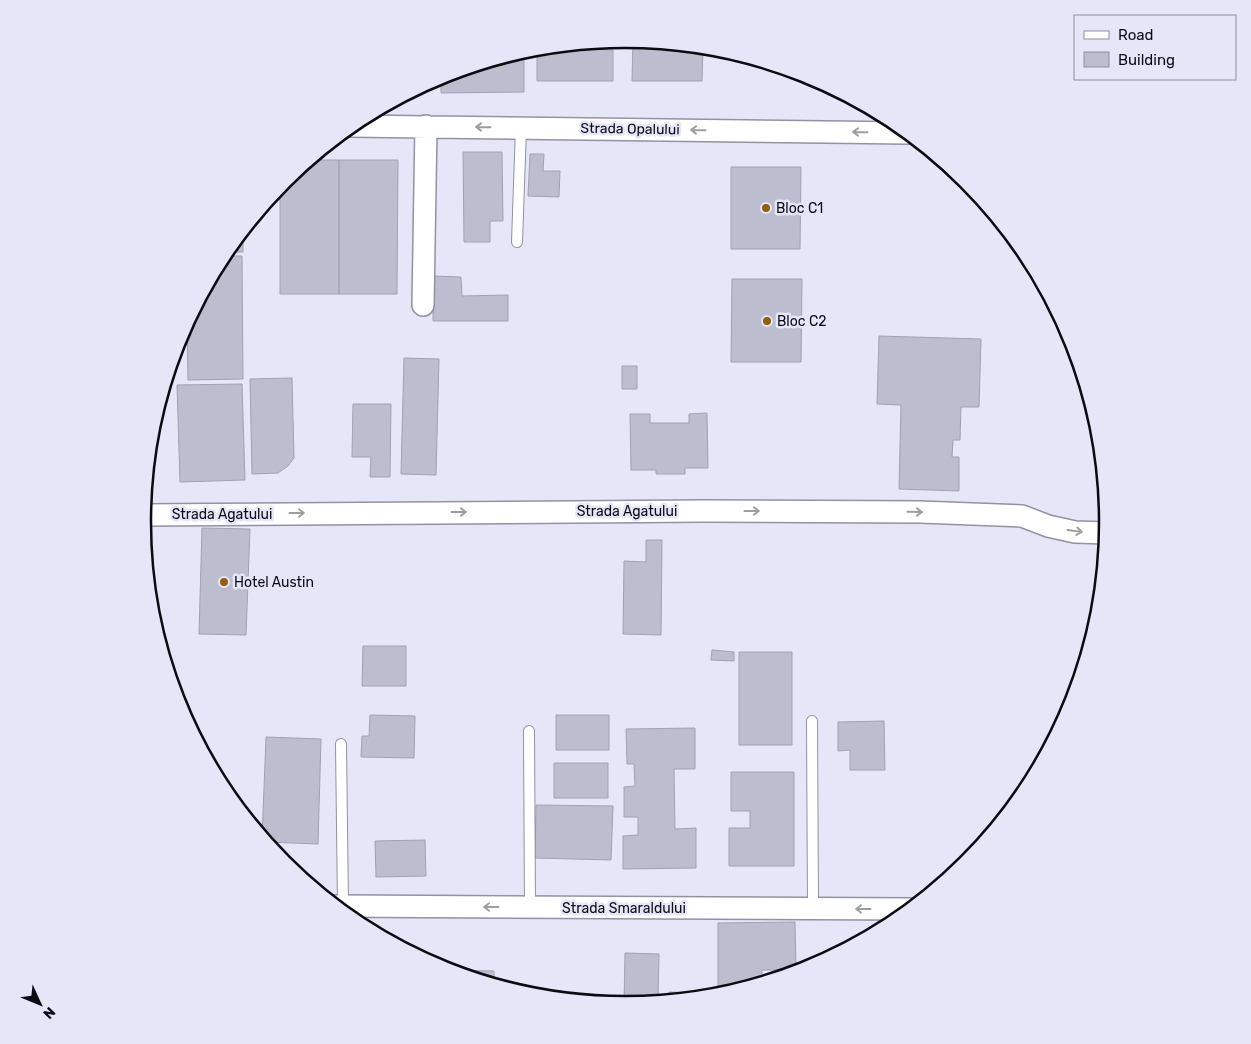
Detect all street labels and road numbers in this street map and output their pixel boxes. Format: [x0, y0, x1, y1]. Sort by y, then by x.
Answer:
street label: Strada Opalului [580, 120, 680, 138]
street label: Strada Agatului [577, 503, 677, 520]
street label: Strada Agatului [172, 506, 272, 523]
street label: Strada Smaraldului [562, 900, 686, 917]

